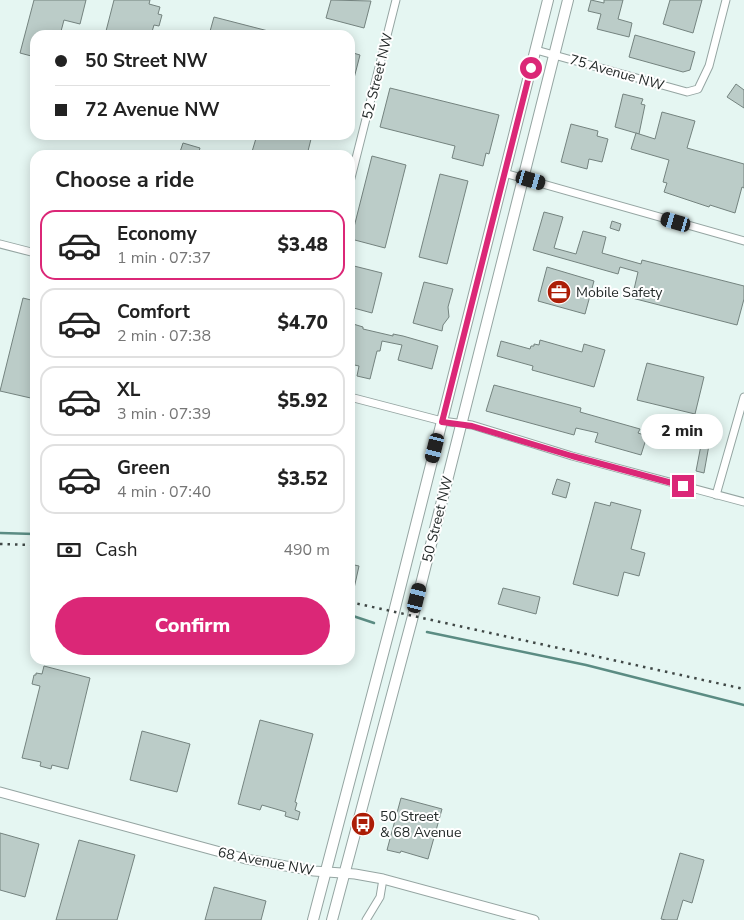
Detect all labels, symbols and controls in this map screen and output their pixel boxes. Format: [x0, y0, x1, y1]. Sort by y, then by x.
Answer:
street label: 52 Street NW [358, 31, 397, 121]
text: 50 Street NW [85, 48, 208, 74]
street label: 75 Avenue NW [567, 50, 667, 95]
route start [520, 57, 542, 79]
text: 72 Avenue NW [85, 97, 220, 123]
text: Choose a ride [55, 165, 194, 195]
car [514, 169, 547, 191]
car [659, 211, 692, 233]
text: Economy [117, 221, 197, 247]
icon: car [57, 223, 102, 268]
text: $3.48 [277, 232, 328, 258]
text: 1 min · 07:37 [117, 247, 211, 269]
office icon: Mobile Safety [546, 279, 572, 305]
place label: Mobile Safety [576, 283, 663, 302]
text: Comfort [117, 299, 190, 325]
icon: car [57, 301, 102, 346]
text: $4.70 [277, 310, 328, 336]
text: 2 min · 07:38 [117, 325, 211, 347]
text: XL [117, 377, 140, 403]
icon: car [57, 379, 102, 424]
text: $5.92 [277, 388, 328, 414]
text: 3 min · 07:39 [117, 403, 211, 425]
callout: 2 min [642, 414, 724, 448]
text: 2 min [661, 420, 703, 442]
car [424, 432, 445, 464]
text: Green [117, 455, 170, 481]
icon: car [57, 457, 102, 502]
text: $3.52 [277, 466, 328, 492]
street label: 50 Street NW [418, 474, 457, 564]
route end [672, 475, 694, 497]
text: 4 min · 07:40 [117, 481, 211, 503]
icon: cash [55, 536, 83, 564]
text: Cash [95, 537, 137, 563]
text: 490 m [283, 539, 330, 561]
car [406, 582, 427, 614]
button: Confirm [55, 597, 330, 655]
place label: 50 Street & 68 Avenue [380, 807, 461, 842]
bus stop icon: 50 Street & 68 Avenue [350, 811, 376, 837]
street label: 68 Avenue NW [216, 843, 316, 880]

